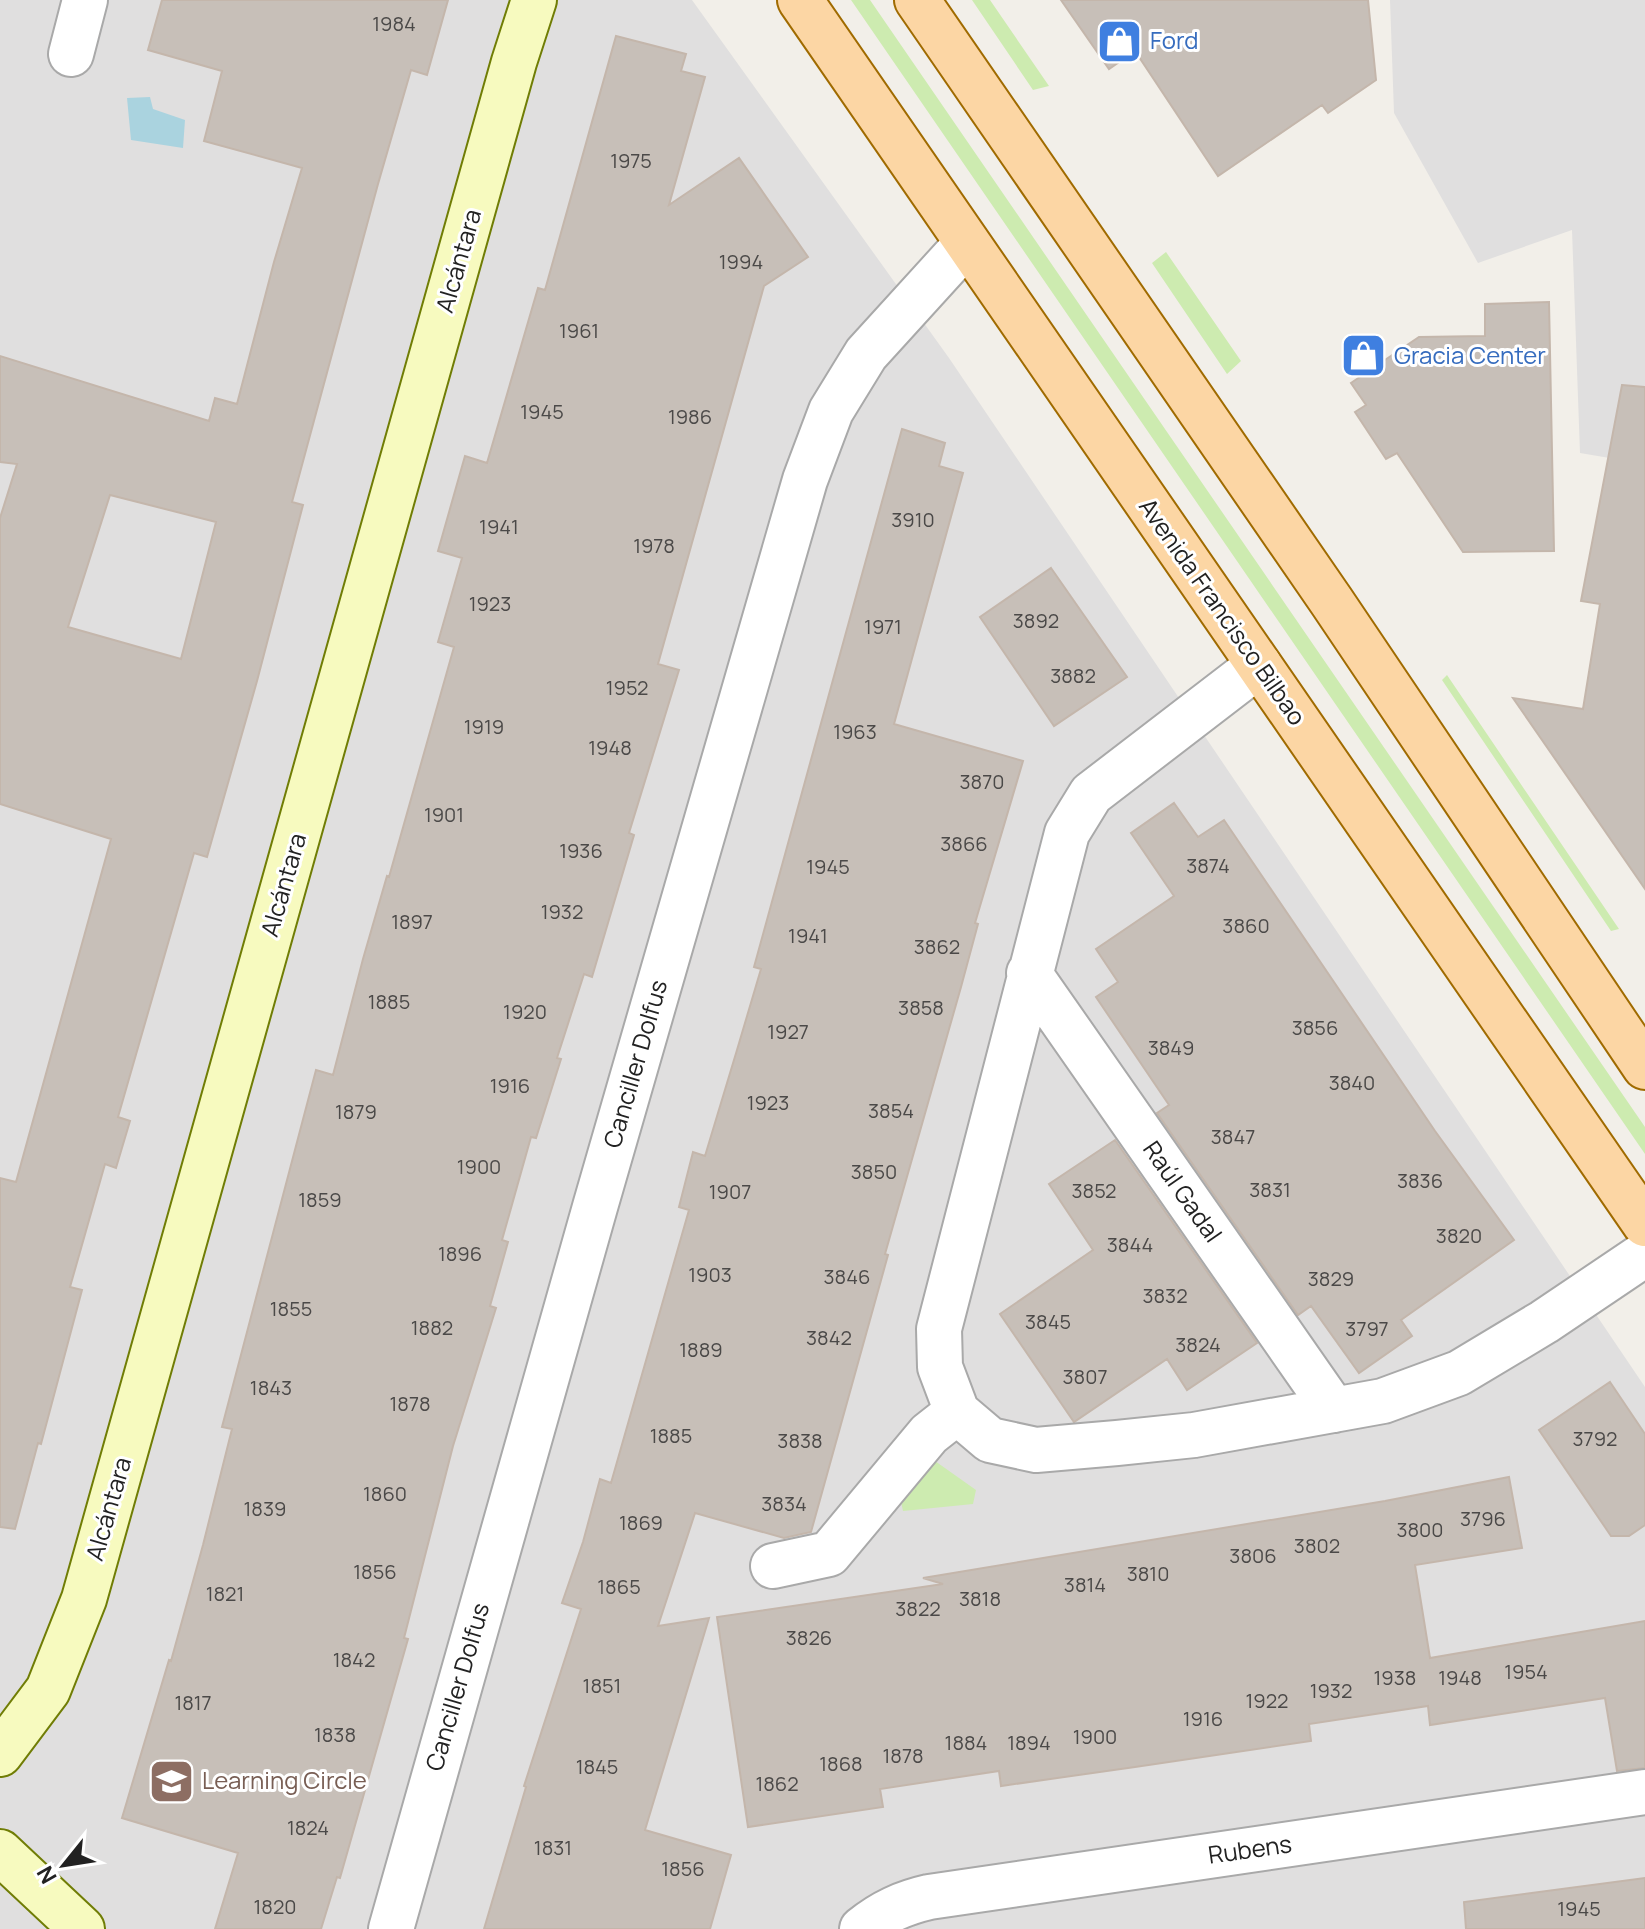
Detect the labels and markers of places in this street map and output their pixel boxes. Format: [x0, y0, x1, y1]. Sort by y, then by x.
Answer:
shop icon: Ford [1095, 17, 1143, 65]
place label: Ford [1150, 23, 1199, 56]
shop icon: Gracia Center [1339, 332, 1387, 380]
place label: Gracia Center [1394, 338, 1546, 371]
school or university icon: Learning Circle [147, 1757, 195, 1805]
place label: Learning Circle [202, 1763, 367, 1796]

